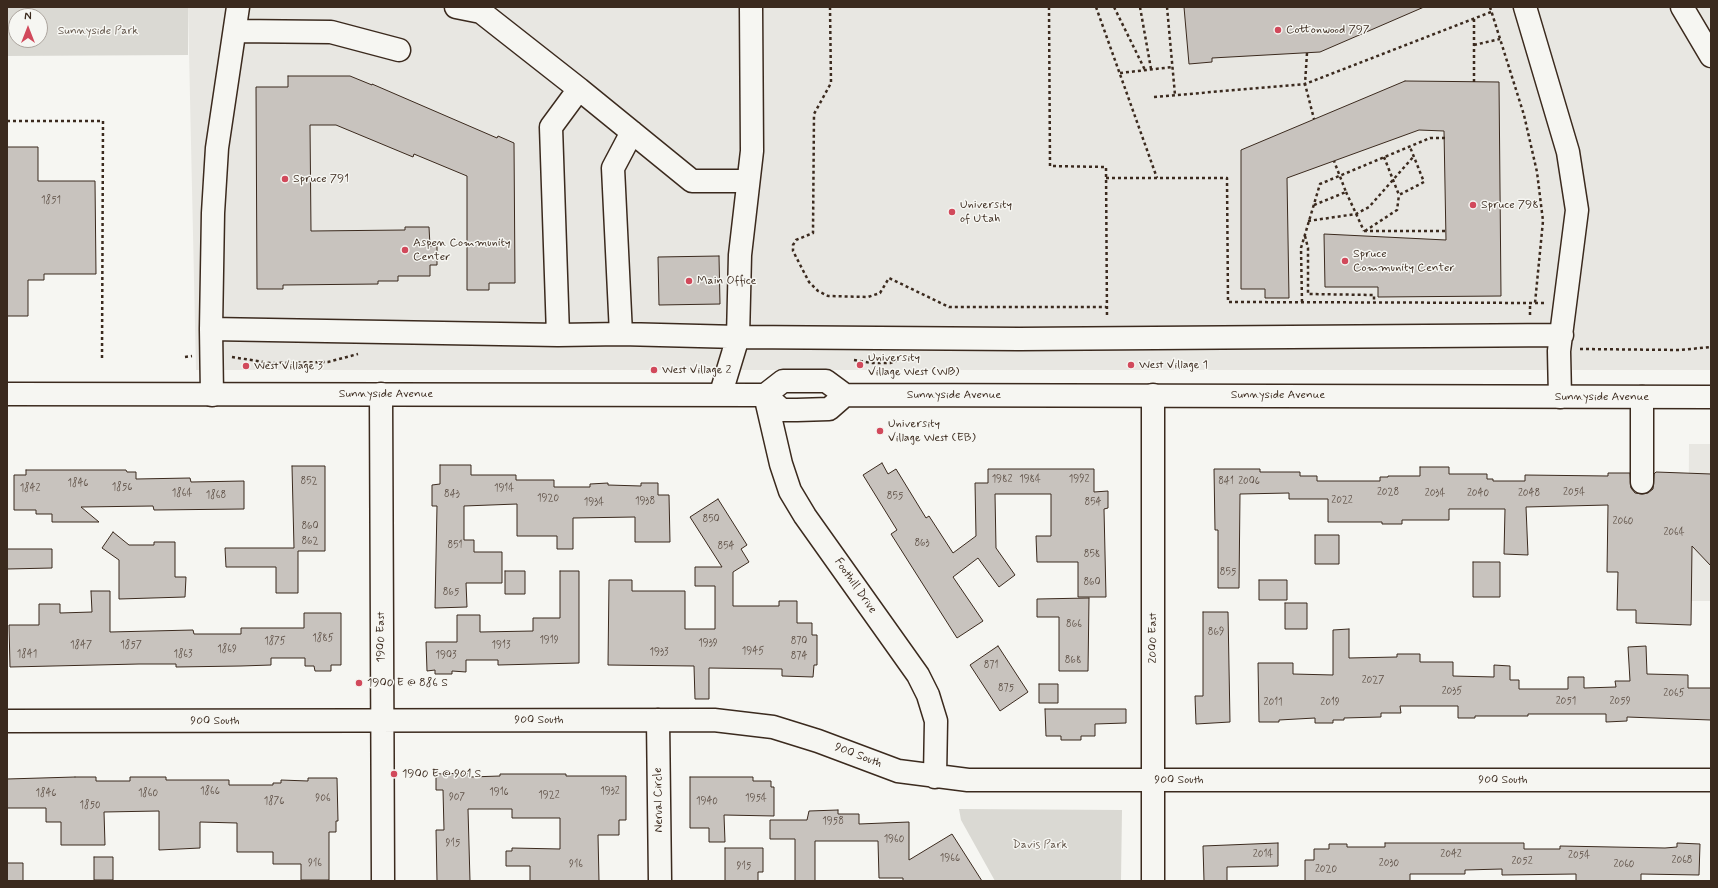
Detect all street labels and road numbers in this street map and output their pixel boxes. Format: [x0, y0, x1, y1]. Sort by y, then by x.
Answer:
street label: Sunnyside Avenue [339, 387, 433, 401]
street label: Sunnyside Avenue [907, 388, 1001, 402]
street label: Sunnyside Avenue [1231, 388, 1325, 402]
street label: Sunnyside Avenue [1555, 390, 1649, 404]
street label: Foothill Drive [831, 555, 879, 617]
street label: 1900 East [374, 612, 388, 662]
street label: 2000 East [1146, 612, 1160, 664]
street label: 900 South [514, 713, 564, 727]
street label: 900 South [190, 714, 240, 728]
street label: 900 South [832, 740, 884, 772]
street label: Nerual Circle [651, 767, 667, 833]
street label: 900 South [1154, 773, 1204, 787]
street label: 900 South [1478, 773, 1528, 787]

